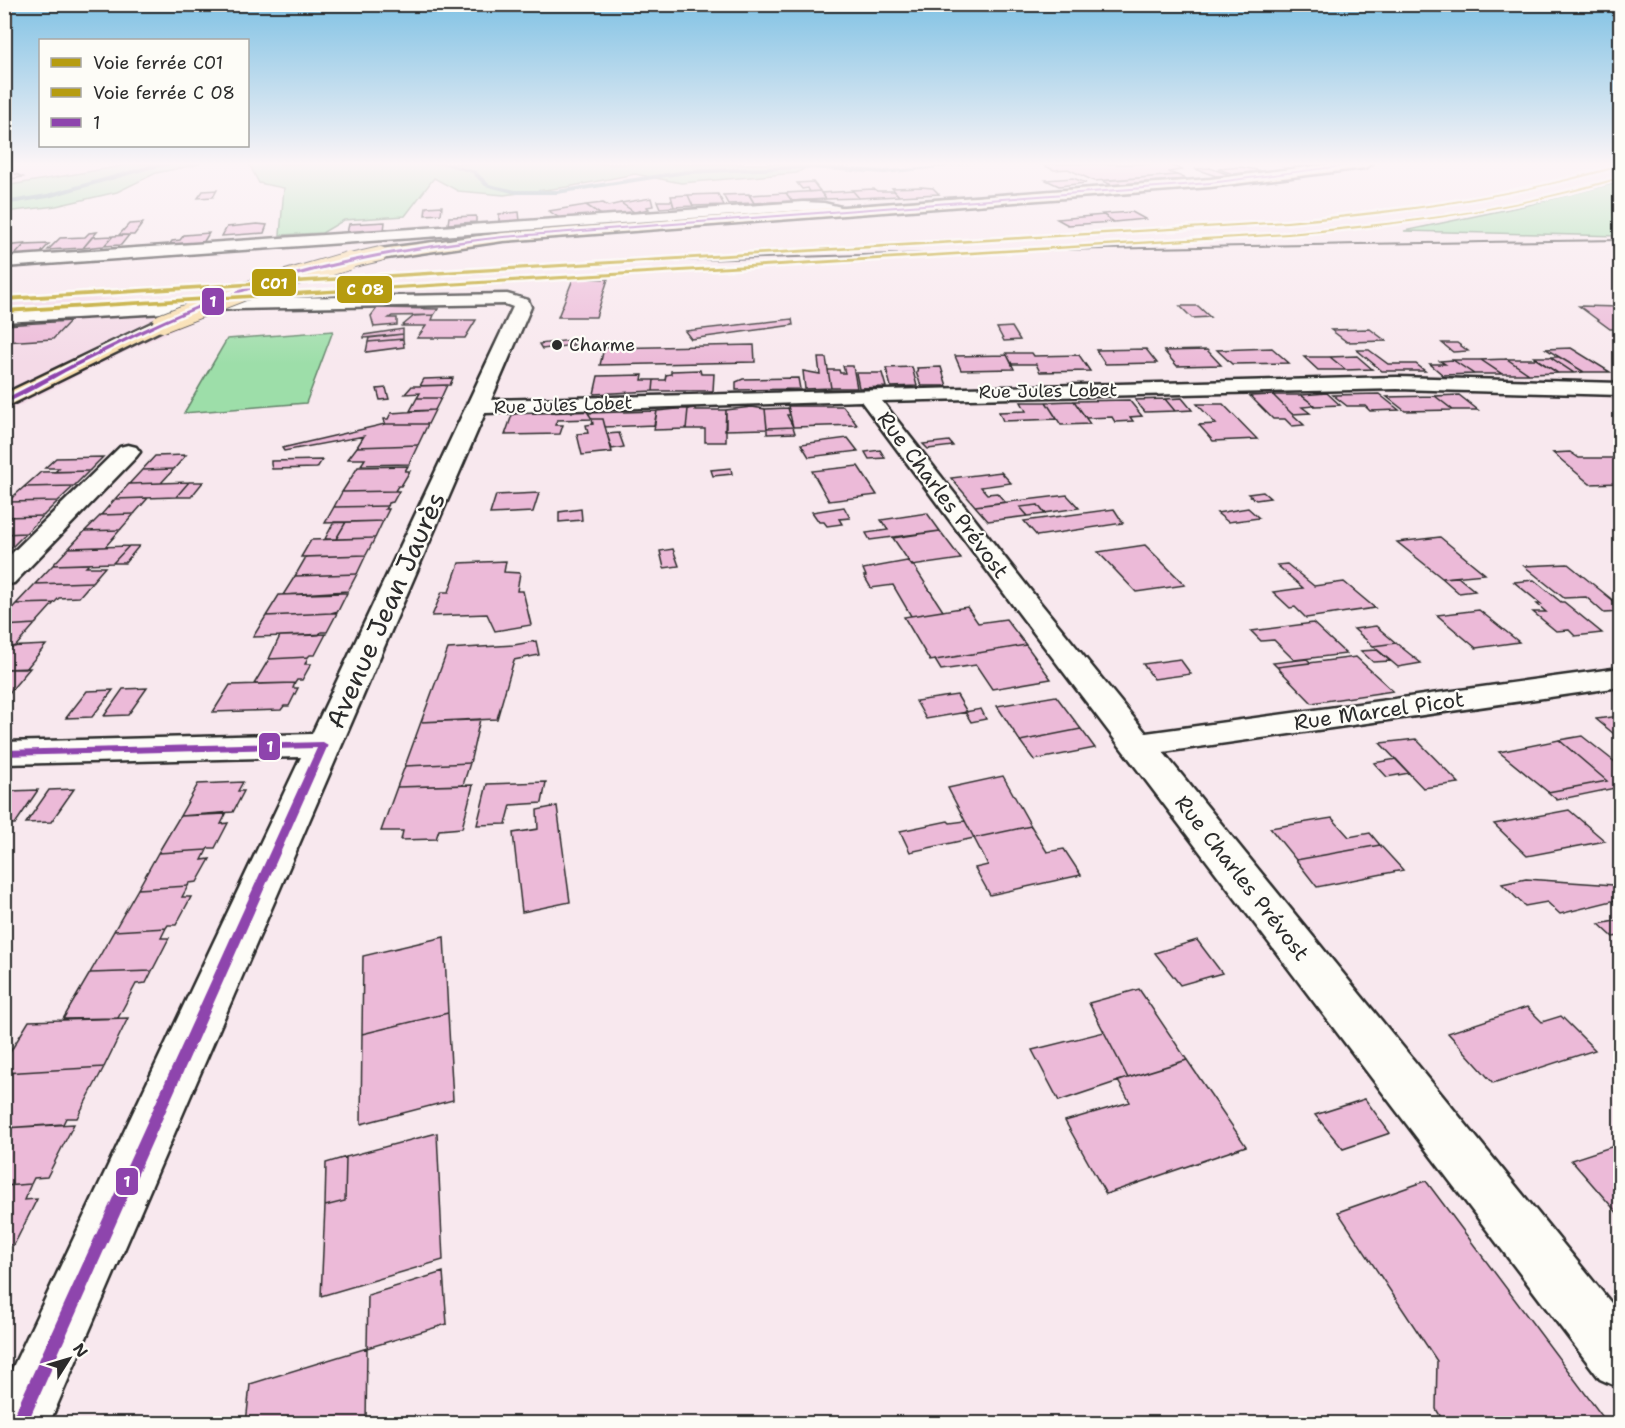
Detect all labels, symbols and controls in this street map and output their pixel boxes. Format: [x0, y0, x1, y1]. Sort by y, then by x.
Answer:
legend [39, 39, 249, 147]
text: Voie ferrée C01 [93, 51, 223, 75]
text: Voie ferrée C 08 [93, 81, 235, 105]
text: 1 [93, 111, 101, 135]
line badge: C01 [251, 268, 297, 297]
text: C01 [260, 273, 288, 294]
line badge: C 08 [336, 275, 393, 304]
text: C 08 [346, 279, 384, 300]
line badge: 1 [201, 287, 225, 316]
text: 1 [209, 291, 217, 312]
place label: Charme [569, 333, 635, 357]
marker: Charme [550, 338, 564, 352]
street label: Rue Jules Lobet [978, 378, 1118, 404]
street label: Rue Jules Lobet [493, 391, 633, 419]
street label: Rue Charles Prévost [871, 406, 1015, 584]
street label: Avenue Jean Jaurès [317, 486, 453, 734]
street label: Rue Marcel Picot [1292, 685, 1466, 737]
line badge: 1 [258, 732, 281, 761]
text: 1 [266, 736, 274, 757]
street label: Rue Charles Prévost [1169, 790, 1315, 966]
line badge: 1 [115, 1167, 139, 1196]
text: 1 [123, 1171, 131, 1192]
north arrow [39, 1329, 99, 1389]
text: N [68, 1339, 93, 1362]

